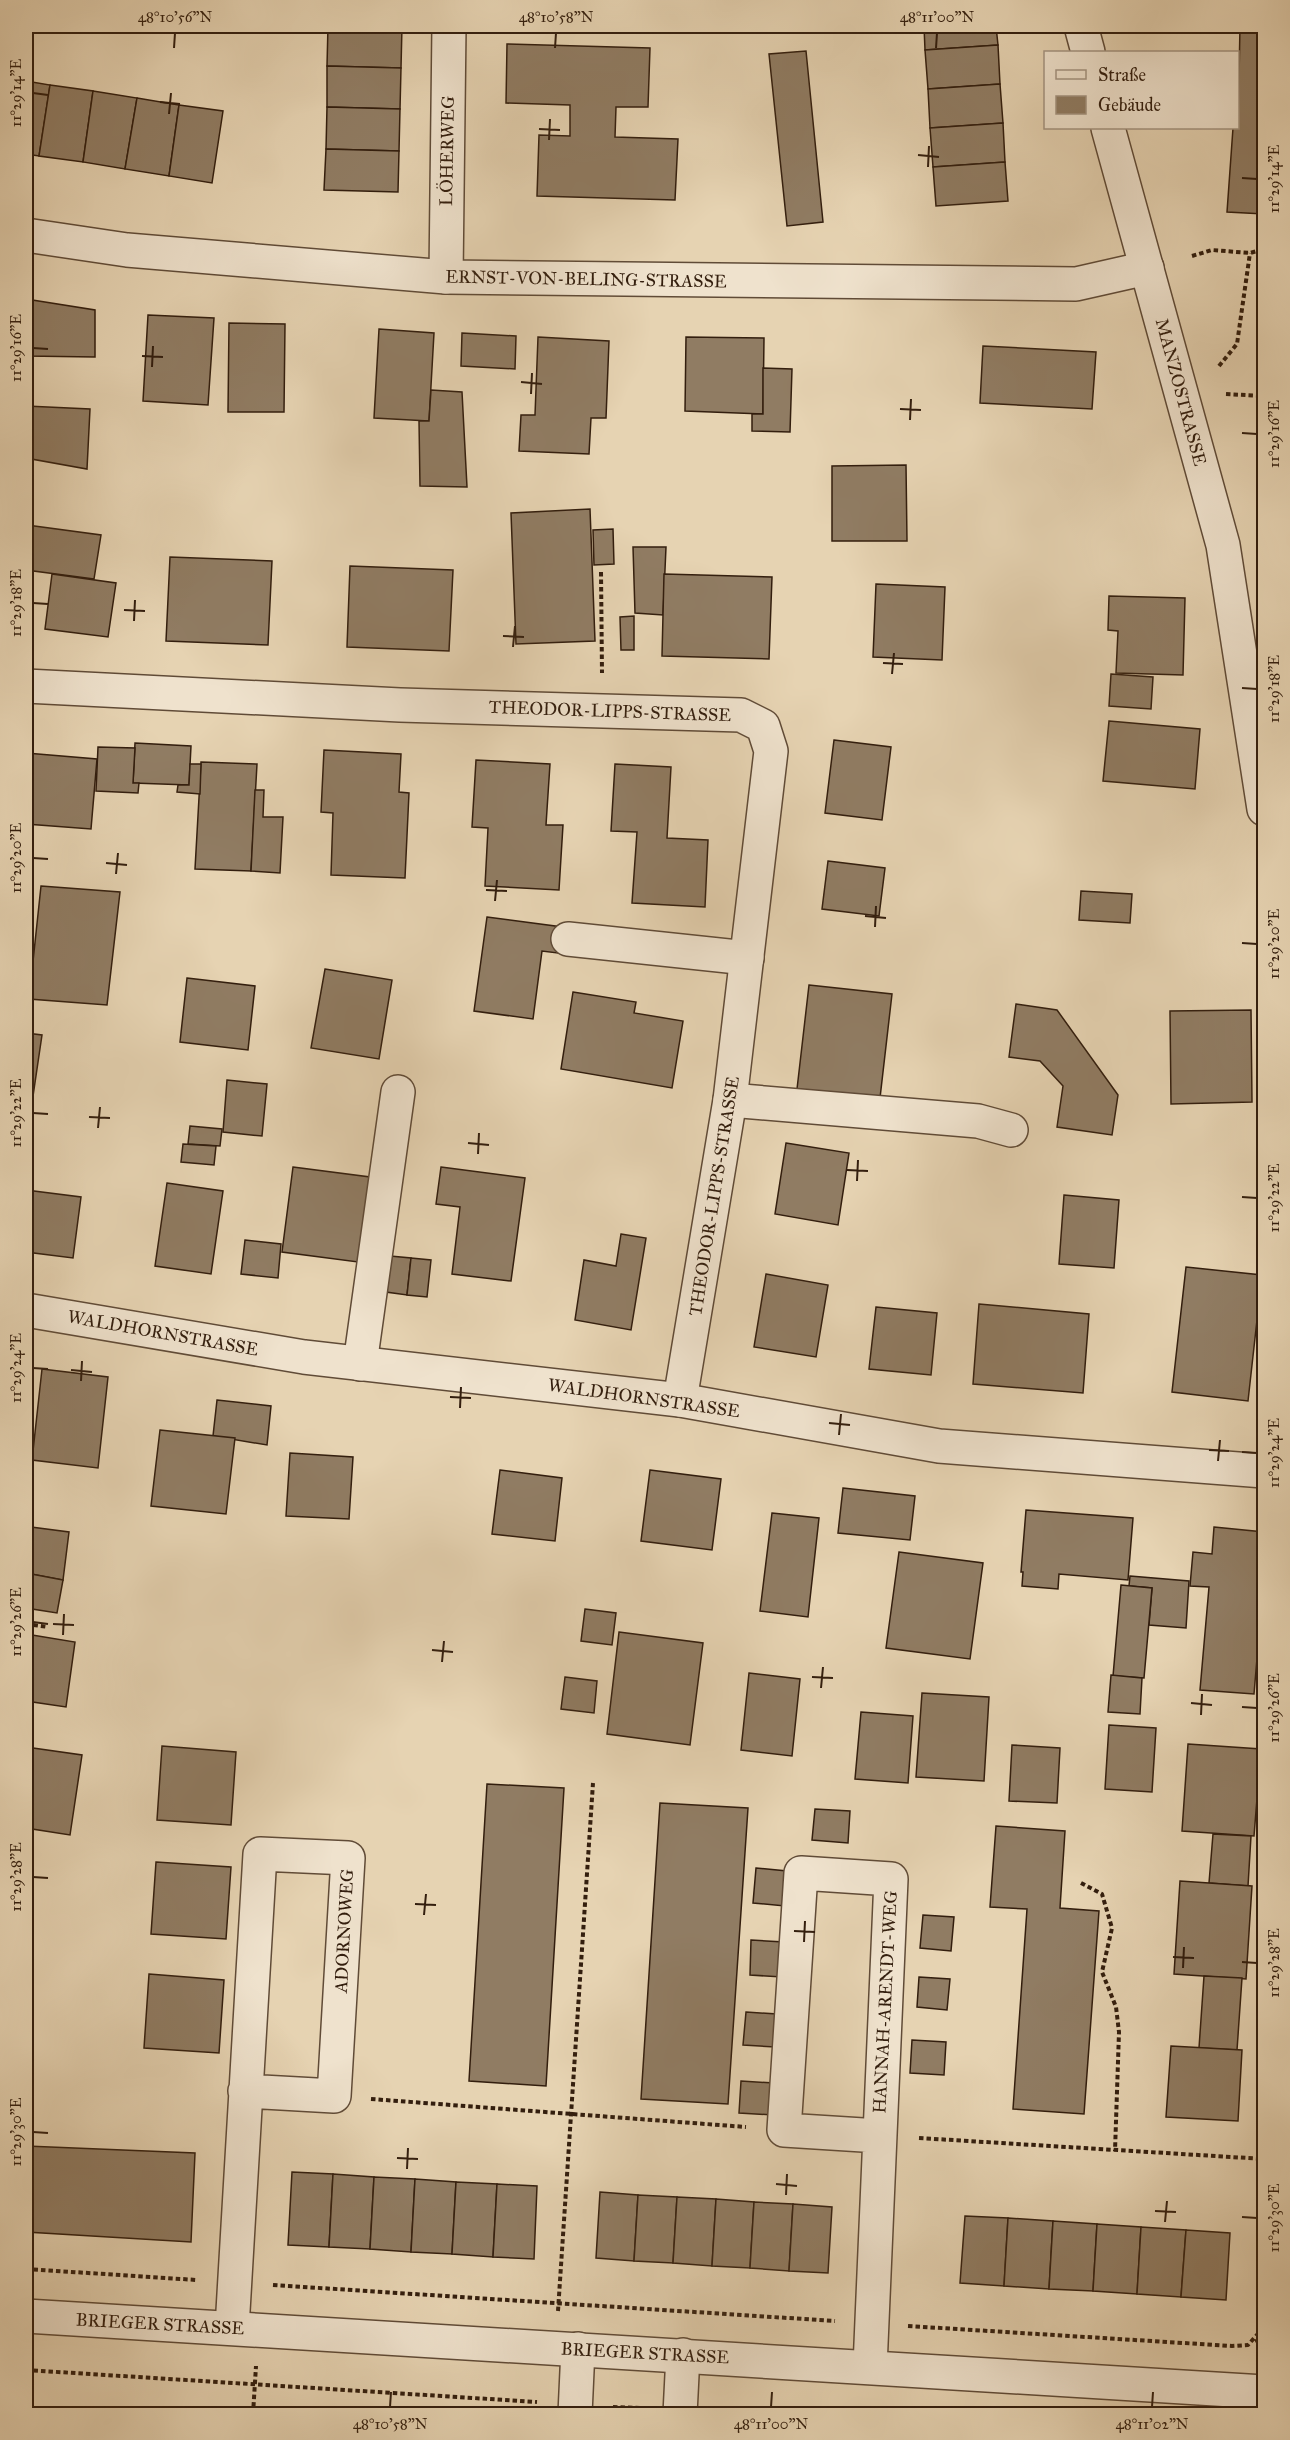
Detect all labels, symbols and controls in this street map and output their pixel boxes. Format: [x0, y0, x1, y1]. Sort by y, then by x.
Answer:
text: 48°10'56"N [138, 8, 213, 26]
text: 48°10'58"N [519, 8, 594, 26]
text: 48°11'00"N [900, 8, 975, 26]
legend [1044, 51, 1239, 129]
text: 11°29'14"E [7, 59, 25, 127]
text: Straße [1098, 64, 1146, 86]
text: Gebäude [1098, 94, 1161, 116]
street label: LÖHERWEG [434, 96, 459, 206]
text: 11°29'14"E [1265, 145, 1283, 213]
street label: ERNST-VON-BELING-STRASSE [445, 266, 727, 292]
text: 11°29'16"E [7, 314, 25, 382]
street label: MANZOSTRASSE [1151, 316, 1211, 468]
text: 11°29'16"E [1265, 400, 1283, 468]
text: 11°29'18"E [7, 569, 25, 637]
text: 11°29'18"E [1265, 655, 1283, 723]
street label: THEODOR-LIPPS-STRASSE [488, 696, 732, 726]
text: 11°29'20"E [7, 823, 25, 893]
text: 11°29'20"E [1265, 909, 1283, 979]
street label: THEODOR-LIPPS-STRASSE [684, 1074, 744, 1318]
text: 11°29'22"E [7, 1078, 25, 1147]
text: 11°29'22"E [1265, 1163, 1283, 1232]
street label: WALDHORNSTRASSE [66, 1305, 260, 1361]
text: 11°29'24"E [7, 1333, 25, 1403]
street label: WALDHORNSTRASSE [547, 1374, 741, 1422]
text: 11°29'24"E [1265, 1418, 1283, 1488]
text: 11°29'26"E [7, 1587, 25, 1657]
text: 11°29'26"E [1265, 1673, 1283, 1743]
text: 11°29'28"E [7, 1842, 25, 1912]
street label: ADORNOWEG [330, 1868, 358, 1995]
street label: HANNAH-ARENDT-WEG [868, 1890, 902, 2114]
text: 11°29'28"E [1265, 1928, 1283, 1998]
text: 11°29'30"E [7, 2097, 25, 2166]
text: 11°29'30"E [1265, 2183, 1283, 2252]
street label: BRIEGER STRASSE [75, 2309, 245, 2339]
street label: BRIEGER STRASSE [560, 2338, 730, 2368]
text: 48°10'58"N [353, 2415, 428, 2433]
text: 48°11'00"N [734, 2415, 809, 2433]
text: 48°11'02"N [1115, 2415, 1189, 2433]

